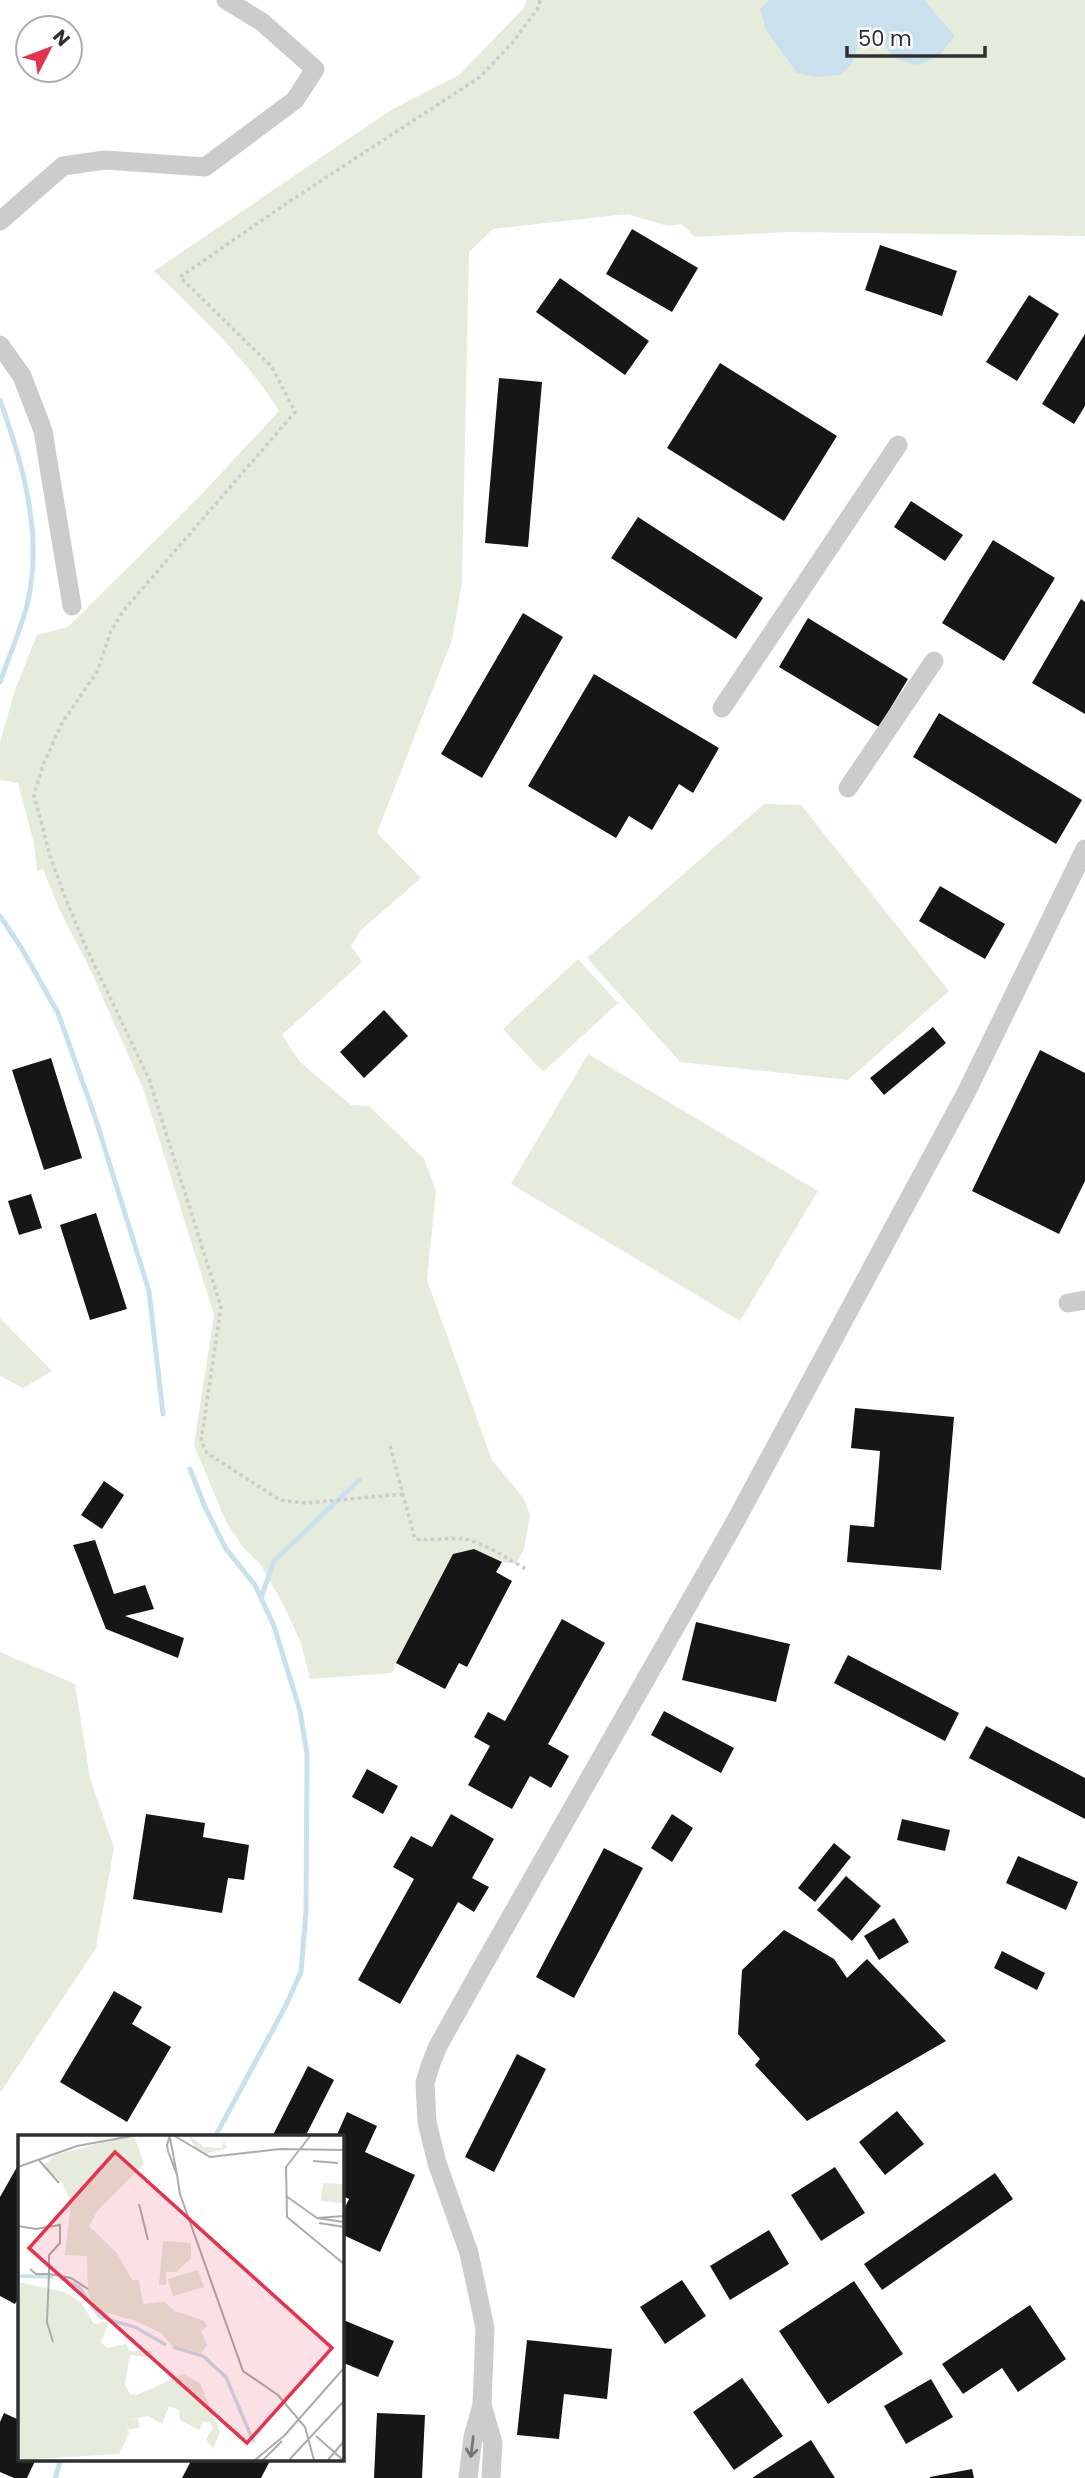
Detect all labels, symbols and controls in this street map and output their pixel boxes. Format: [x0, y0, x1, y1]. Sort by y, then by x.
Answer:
north arrow [14, 14, 84, 84]
scale bar [847, 14, 985, 58]
text: N [46, 24, 76, 52]
text: 50 m [858, 24, 912, 53]
inset map [18, 2135, 343, 2460]
one-way arrow [465, 2435, 478, 2458]

